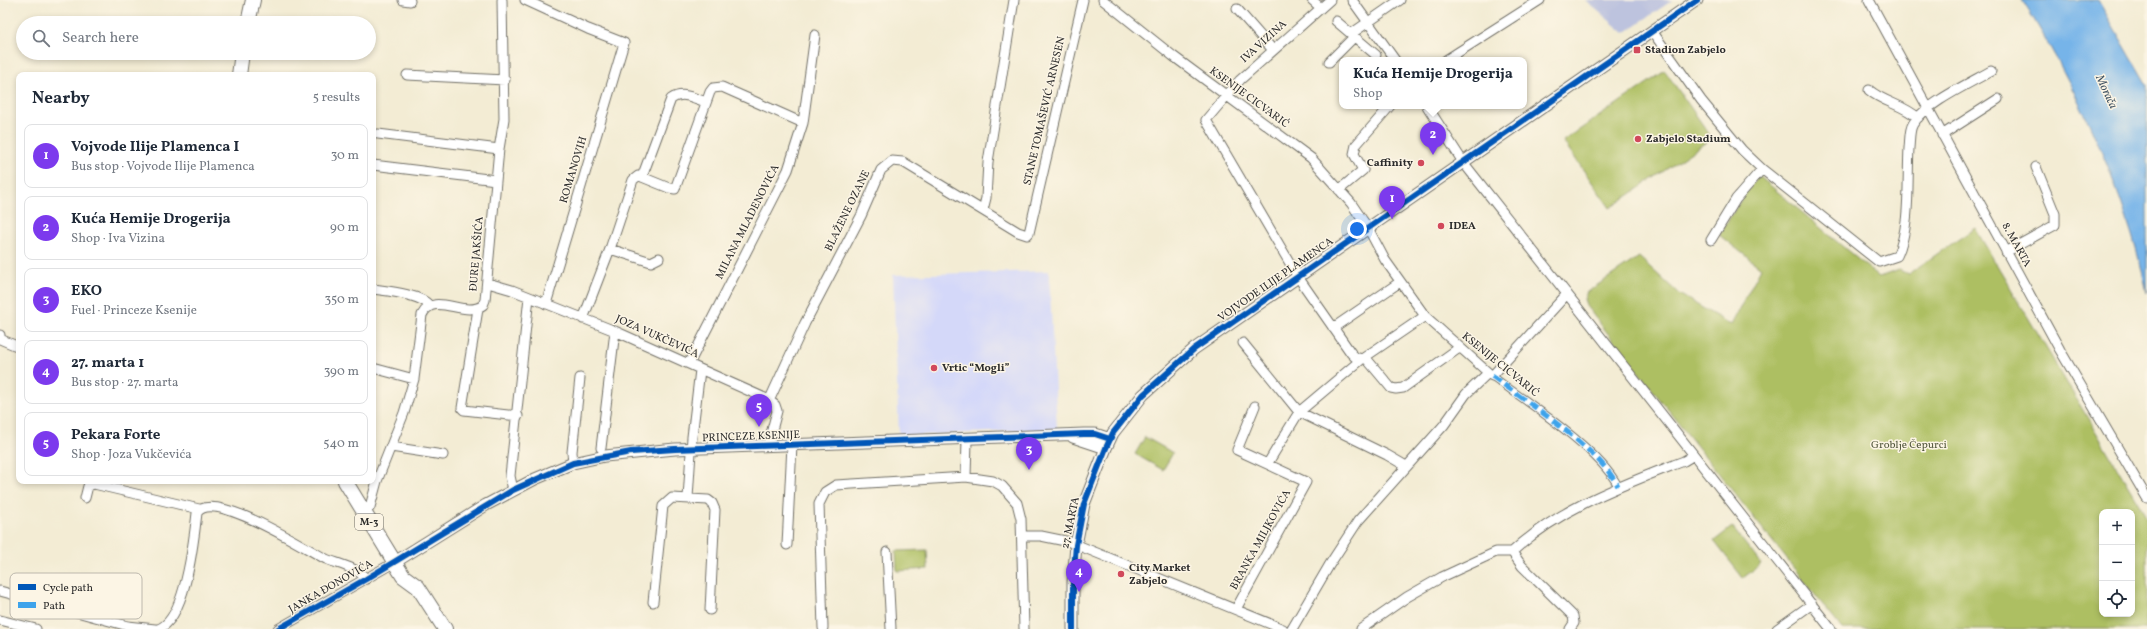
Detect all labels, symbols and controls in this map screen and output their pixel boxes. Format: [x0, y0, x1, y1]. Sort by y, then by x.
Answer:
search box [16, 16, 376, 60]
street label: IVA VIZINA [1238, 17, 1291, 67]
icon: search [30, 27, 52, 49]
text: Search here [62, 28, 139, 49]
street label: STANE TOMAŠEVIĆ ARNESEN [1021, 35, 1069, 187]
place label: Stadion Zabjelo [1645, 43, 1726, 58]
marker: Stadion Zabjelo [1632, 45, 1642, 55]
popup [1339, 57, 1527, 109]
street label: KSENIJE CICVARIĆ [1206, 64, 1292, 132]
text: Kuća Hemije Drogerija [1353, 64, 1513, 85]
water label: Morača [2091, 72, 2121, 112]
text: Shop [1353, 85, 1382, 103]
text: Nearby [32, 87, 90, 110]
text: 5 results [313, 89, 360, 107]
pin: 2 [1420, 122, 1446, 155]
place label: Zabjelo Stadium [1646, 132, 1731, 147]
marker: Zabjelo Stadium [1633, 134, 1643, 144]
street label: ROMANOVIH [557, 135, 591, 205]
text: Vojvode Ilije Plamenca I [71, 137, 239, 158]
text: 1 [43, 147, 49, 165]
text: 30 m [331, 147, 359, 165]
place label: Caffinity [1367, 156, 1414, 171]
text: Bus stop · Vojvode Ilije Plamenca [71, 158, 255, 176]
marker: Caffinity [1416, 158, 1426, 168]
street label: MILANA MLADENOVIĆA [713, 162, 784, 282]
street label: BLAŽENE OZANE [822, 167, 874, 254]
pin: 1 [1379, 186, 1405, 219]
text: Kuća Hemije Drogerija [71, 209, 231, 230]
street label: ĐURE JAKŠIĆA [466, 216, 488, 292]
text: 2 [43, 219, 49, 237]
text: 90 m [330, 219, 359, 237]
your location [1347, 219, 1367, 239]
place label: IDEA [1449, 219, 1476, 234]
street label: 8. MARTA [1998, 220, 2034, 270]
marker: IDEA [1436, 221, 1446, 231]
text: Shop · Iva Vizina [71, 230, 165, 248]
street label: VOJVODE ILIJE PLAMENCA [1215, 234, 1337, 326]
text: EKO [71, 281, 102, 302]
text: 3 [43, 291, 49, 309]
text: 350 m [324, 291, 359, 309]
text: Fuel · Princeze Ksenije [71, 302, 197, 320]
street label: JOZA VUKČEVIĆA [613, 312, 701, 362]
street label: KSENIJE CICVARIĆ [1458, 329, 1542, 401]
text: 27. marta 1 [71, 353, 144, 374]
place label: Vrtic “Mogli” [942, 361, 1009, 376]
text: 4 [42, 363, 50, 381]
text: 390 m [324, 363, 359, 381]
marker: Vrtic “Mogli” [929, 363, 939, 373]
text: Bus stop · 27. marta [71, 374, 179, 392]
pin: 5 [746, 394, 772, 427]
text: Pekara Forte [71, 425, 161, 446]
street label: PRINCEZE KSENIJE [702, 428, 801, 446]
text: 5 [43, 435, 49, 453]
text: 540 m [323, 435, 359, 453]
pin: 3 [1016, 437, 1042, 470]
park label: Groblje Čepurci [1871, 438, 1947, 453]
text: Shop · Joza Vukčevića [71, 446, 192, 464]
street label: BRANKA MILJKOVIĆA [1227, 487, 1295, 593]
street label: 27. MARTA [1058, 495, 1084, 550]
map controls [2099, 509, 2135, 617]
button: + [2099, 509, 2135, 545]
road number: M-3 [355, 514, 383, 530]
button: − [2099, 545, 2135, 581]
street label: JANKA ĐONOVIĆA [286, 557, 376, 617]
pin: 4 [1066, 559, 1092, 592]
place label: City Market Zabjelo [1129, 561, 1190, 589]
marker: City Market Zabjelo [1116, 569, 1126, 579]
legend [10, 573, 142, 619]
text: Cycle path [43, 581, 93, 596]
button: locate [2099, 581, 2135, 617]
text: Path [43, 599, 66, 614]

